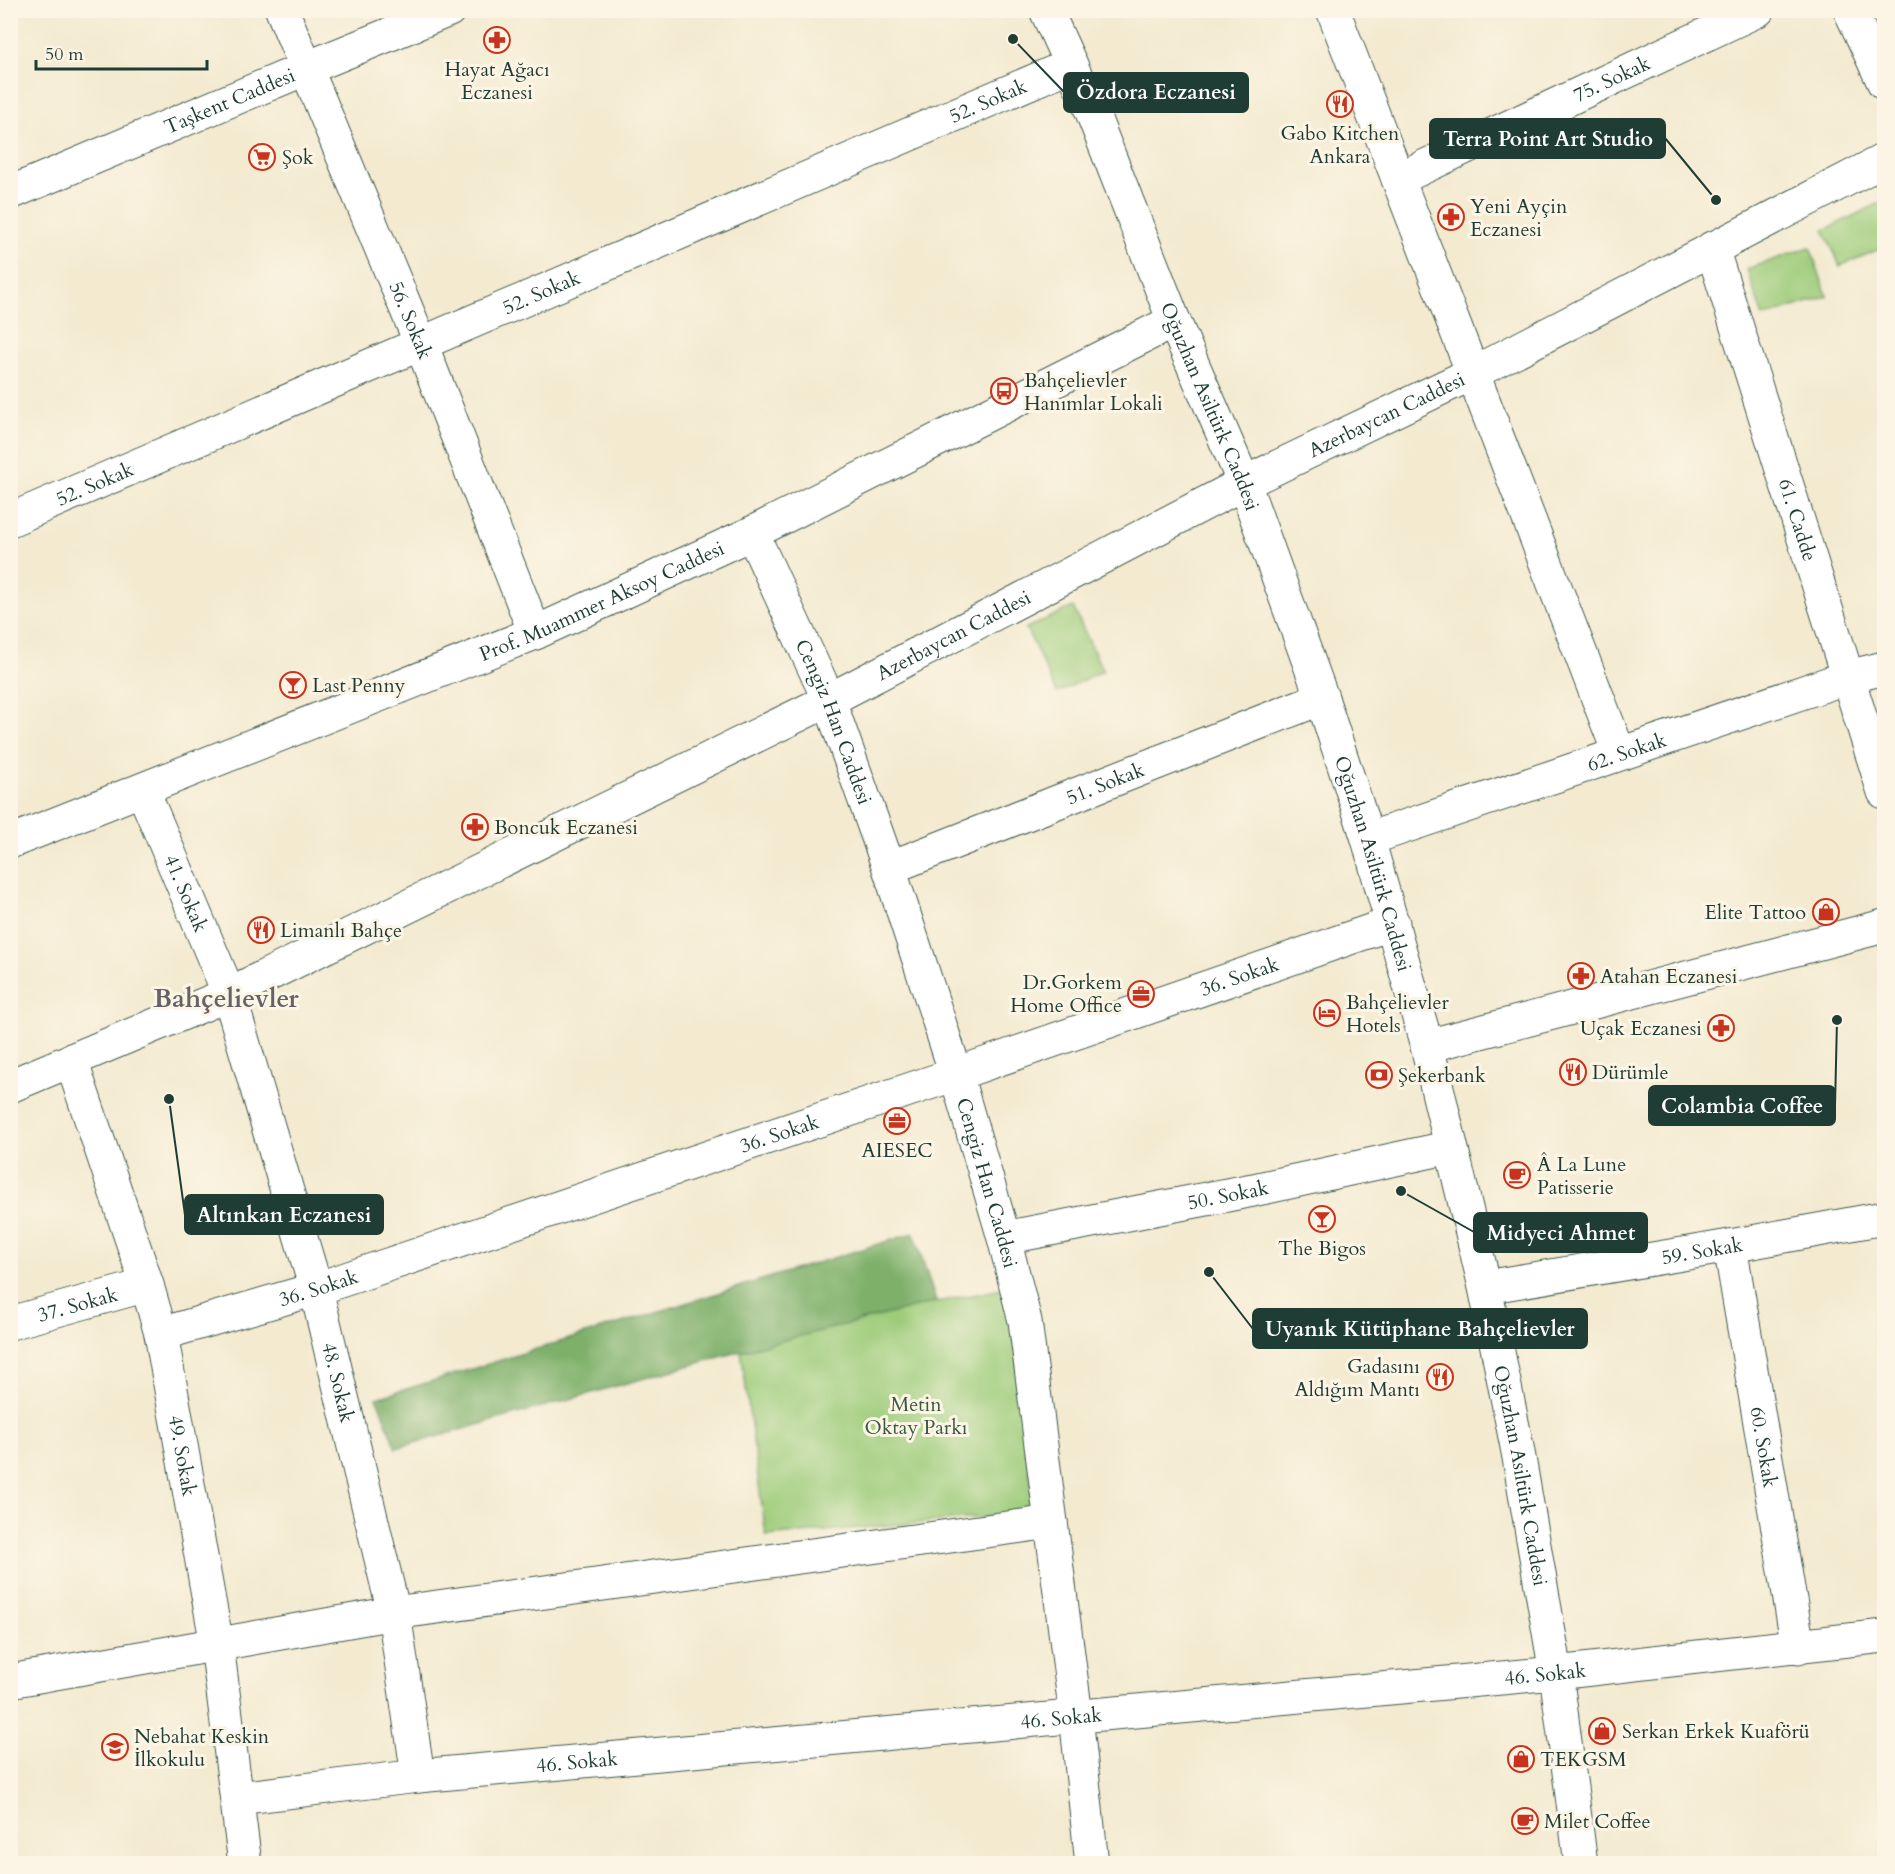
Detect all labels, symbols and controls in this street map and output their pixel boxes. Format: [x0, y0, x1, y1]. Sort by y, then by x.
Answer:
pharmacy icon: Hayat Ağacı Eczanesi [482, 25, 512, 55]
scale bar [36, 33, 207, 71]
text: 50 m [45, 42, 84, 67]
street label: 75. Sokak [1569, 49, 1655, 108]
place label: Hayat Ağacı Eczanesi [444, 56, 550, 106]
street label: Taşkent Caddesi [160, 61, 299, 140]
street label: 52. Sokak [945, 72, 1031, 129]
callout: Özdora Eczanesi [1064, 73, 1248, 112]
text: Özdora Eczanesi [1076, 78, 1236, 107]
restaurant icon: Gabo Kitchen Ankara [1325, 89, 1355, 119]
callout: Terra Point Art Studio [1430, 119, 1665, 158]
place label: Gabo Kitchen Ankara [1281, 120, 1400, 170]
text: Terra Point Art Studio [1443, 125, 1653, 154]
supermarket icon: Şok [247, 142, 277, 172]
place label: Şok [282, 144, 314, 171]
place label: Yeni Ayçin Eczanesi [1470, 193, 1568, 243]
pharmacy icon: Yeni Ayçin Eczanesi [1436, 202, 1466, 232]
street label: 52. Sokak [498, 264, 584, 321]
street label: 56. Sokak [383, 277, 439, 363]
street label: Oğuzhan Asiltürk Caddesi [1154, 298, 1266, 514]
street label: Azerbaycan Caddesi [1304, 365, 1470, 464]
place label: Bahçelievler Hanımlar Lokali [1024, 367, 1163, 417]
bus stop icon: Bahçelievler Hanımlar Lokali [989, 376, 1019, 406]
street label: 52. Sokak [52, 455, 138, 512]
street label: 61. Cadde [1772, 475, 1824, 564]
street label: Prof. Muammer Aksoy Caddesi [475, 534, 729, 667]
street label: Azerbaycan Caddesi [871, 583, 1036, 687]
street label: Cengiz Han Caddesi [789, 635, 879, 808]
bar icon: Last Penny [278, 670, 308, 700]
place label: Last Penny [312, 672, 406, 699]
street label: 62. Sokak [1584, 726, 1670, 778]
street label: Oğuzhan Asiltürk Caddesi [1328, 752, 1419, 975]
street label: 51. Sokak [1062, 756, 1148, 811]
pharmacy icon: Boncuk Eczanesi [460, 812, 490, 842]
place label: Boncuk Eczanesi [494, 814, 638, 841]
street label: 41. Sokak [158, 850, 215, 936]
shop icon: Elite Tattoo [1811, 897, 1841, 927]
place label: Elite Tattoo [1705, 899, 1806, 926]
restaurant icon: Limanlı Bahçe [246, 915, 276, 945]
place label: Limanlı Bahçe [280, 917, 402, 944]
street label: 36. Sokak [1196, 950, 1282, 1002]
pharmacy icon: Atahan Eczanesi [1566, 961, 1596, 991]
place label: Atahan Eczanesi [1600, 963, 1738, 990]
place label: Dr.Gorkem Home Office [1010, 969, 1122, 1019]
office icon: Dr.Gorkem Home Office [1126, 979, 1156, 1009]
district label: Bahçelievler [153, 981, 299, 1016]
place label: Bahçelievler Hotels [1346, 989, 1449, 1039]
hotel icon: Bahçelievler Hotels [1312, 998, 1342, 1028]
pharmacy icon: Uçak Eczanesi [1706, 1013, 1736, 1043]
place label: Uçak Eczanesi [1580, 1015, 1702, 1042]
restaurant icon: Dürümle [1558, 1057, 1588, 1087]
place label: Dürümle [1592, 1059, 1669, 1086]
bank icon: Şekerbank [1364, 1060, 1394, 1090]
place label: Şekerbank [1398, 1062, 1486, 1089]
callout: Colambia Coffee [1649, 1086, 1835, 1125]
text: Colambia Coffee [1661, 1092, 1823, 1121]
street label: Cengiz Han Caddesi [950, 1094, 1025, 1271]
office icon: AIESEC [882, 1106, 912, 1136]
street label: 36. Sokak [736, 1107, 823, 1159]
place label: AIESEC [861, 1137, 933, 1164]
place label: Â La Lune Patisserie [1537, 1151, 1626, 1201]
cafe icon: Â La Lune Patisserie [1502, 1160, 1532, 1190]
street label: 50. Sokak [1185, 1173, 1271, 1216]
callout: Altınkan Eczanesi [185, 1195, 383, 1234]
text: Altınkan Eczanesi [197, 1201, 372, 1230]
bar icon: The Bigos [1307, 1204, 1337, 1234]
callout: Midyeci Ahmet [1474, 1213, 1647, 1252]
text: Midyeci Ahmet [1487, 1219, 1636, 1248]
street label: 59. Sokak [1659, 1230, 1745, 1271]
place label: The Bigos [1278, 1235, 1366, 1262]
street label: 36. Sokak [275, 1262, 362, 1313]
street label: 37. Sokak [34, 1280, 121, 1328]
callout: Uyanık Kütüphane Bahçelievler [1253, 1309, 1587, 1348]
text: Uyanık Kütüphane Bahçelievler [1265, 1315, 1575, 1344]
street label: 48. Sokak [316, 1339, 361, 1426]
place label: Gadasını Aldığım Mantı [1295, 1353, 1420, 1403]
restaurant icon: Gadasını Aldığım Mantı [1425, 1362, 1455, 1392]
street label: Oğuzhan Asiltürk Caddesi [1487, 1363, 1554, 1588]
park label: Metin Oktay Parkı [865, 1391, 968, 1441]
street label: 60. Sokak [1744, 1405, 1784, 1490]
street label: 49. Sokak [162, 1413, 203, 1499]
street label: 46. Sokak [1503, 1656, 1588, 1691]
street label: 46. Sokak [1019, 1701, 1103, 1735]
shop icon: Serkan Erkek Kuaförü [1587, 1716, 1617, 1746]
place label: Serkan Erkek Kuaförü [1622, 1718, 1810, 1745]
place label: Nebahat Keskin İlkokulu [134, 1723, 270, 1773]
school or university icon: Nebahat Keskin İlkokulu [100, 1732, 130, 1762]
street label: 46. Sokak [535, 1744, 619, 1779]
shop icon: TEKGSM [1506, 1744, 1536, 1774]
place label: TEKGSM [1540, 1746, 1627, 1773]
cafe icon: Milet Coffee [1510, 1806, 1540, 1836]
place label: Milet Coffee [1544, 1808, 1651, 1835]

